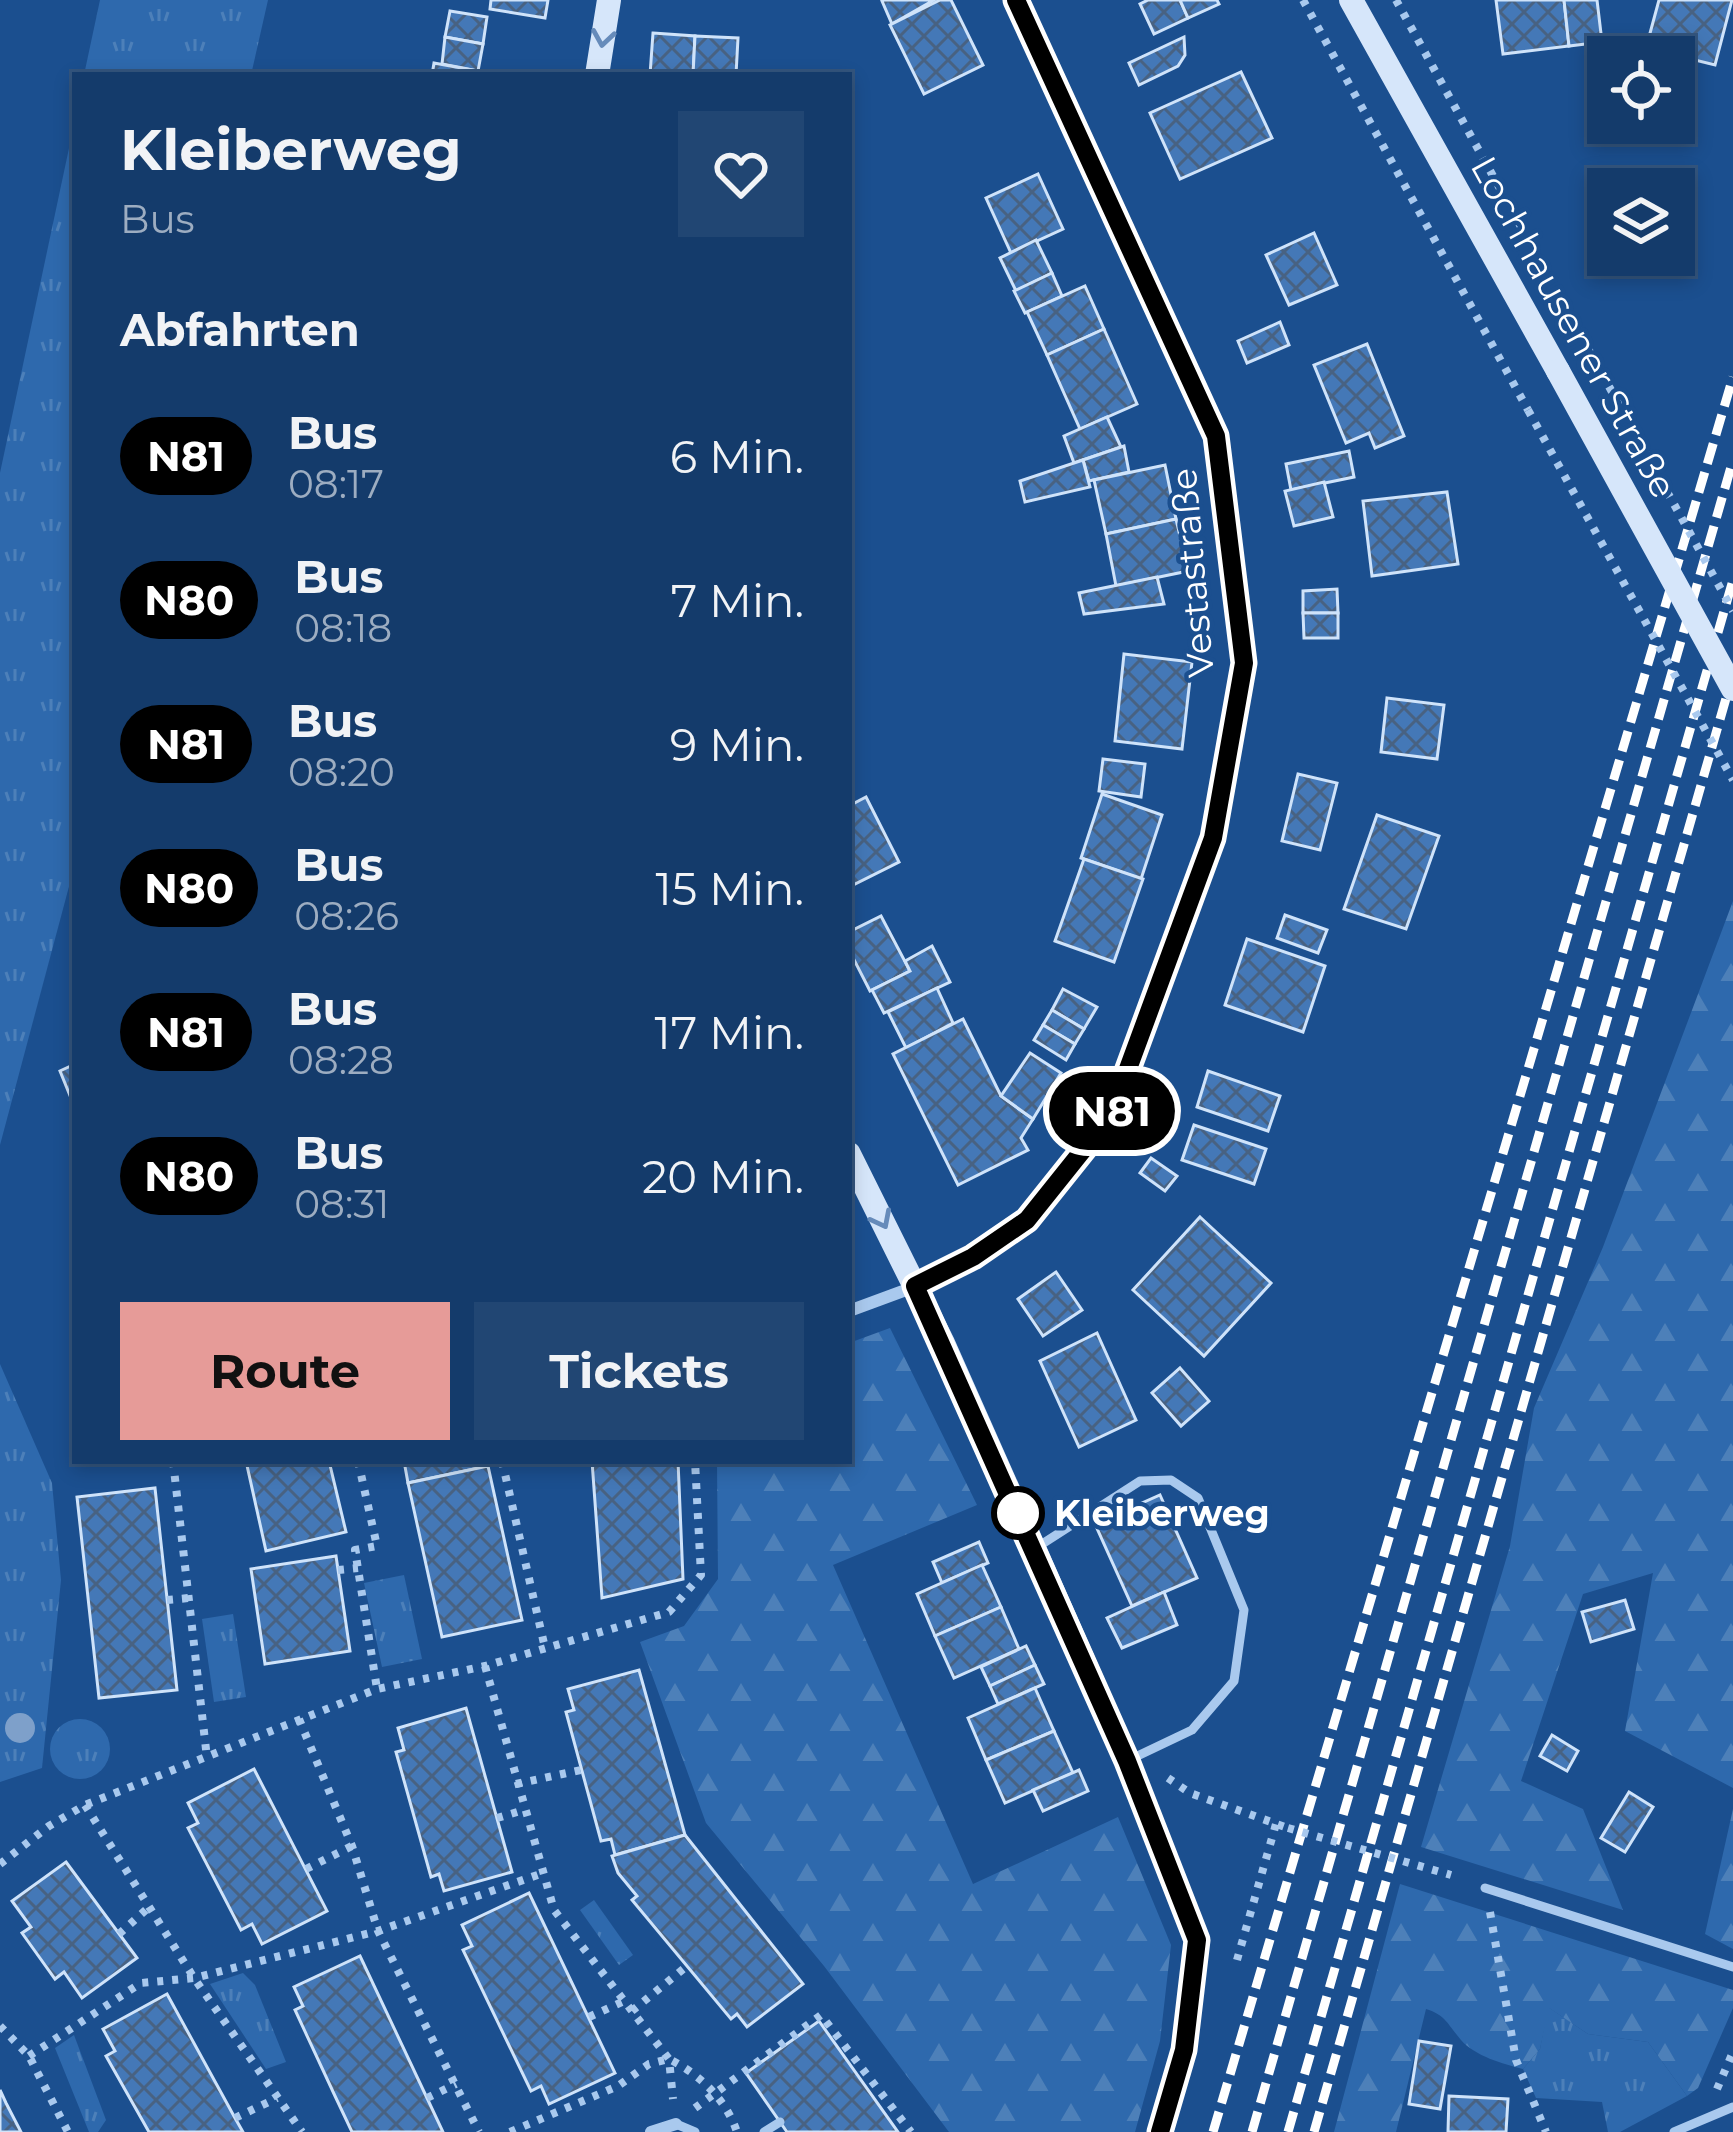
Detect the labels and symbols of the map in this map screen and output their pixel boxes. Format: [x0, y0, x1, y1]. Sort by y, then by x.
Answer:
one-way arrow [591, 28, 617, 47]
street label: Lochhausener Straße [1462, 149, 1686, 505]
street label: Vestastraße [1161, 467, 1223, 679]
line badge: N81 [1043, 1072, 1181, 1150]
one-way arrow [868, 1208, 892, 1229]
marker: Kleiberweg [993, 1488, 1043, 1538]
place label: Kleiberweg [1054, 1491, 1270, 1535]

